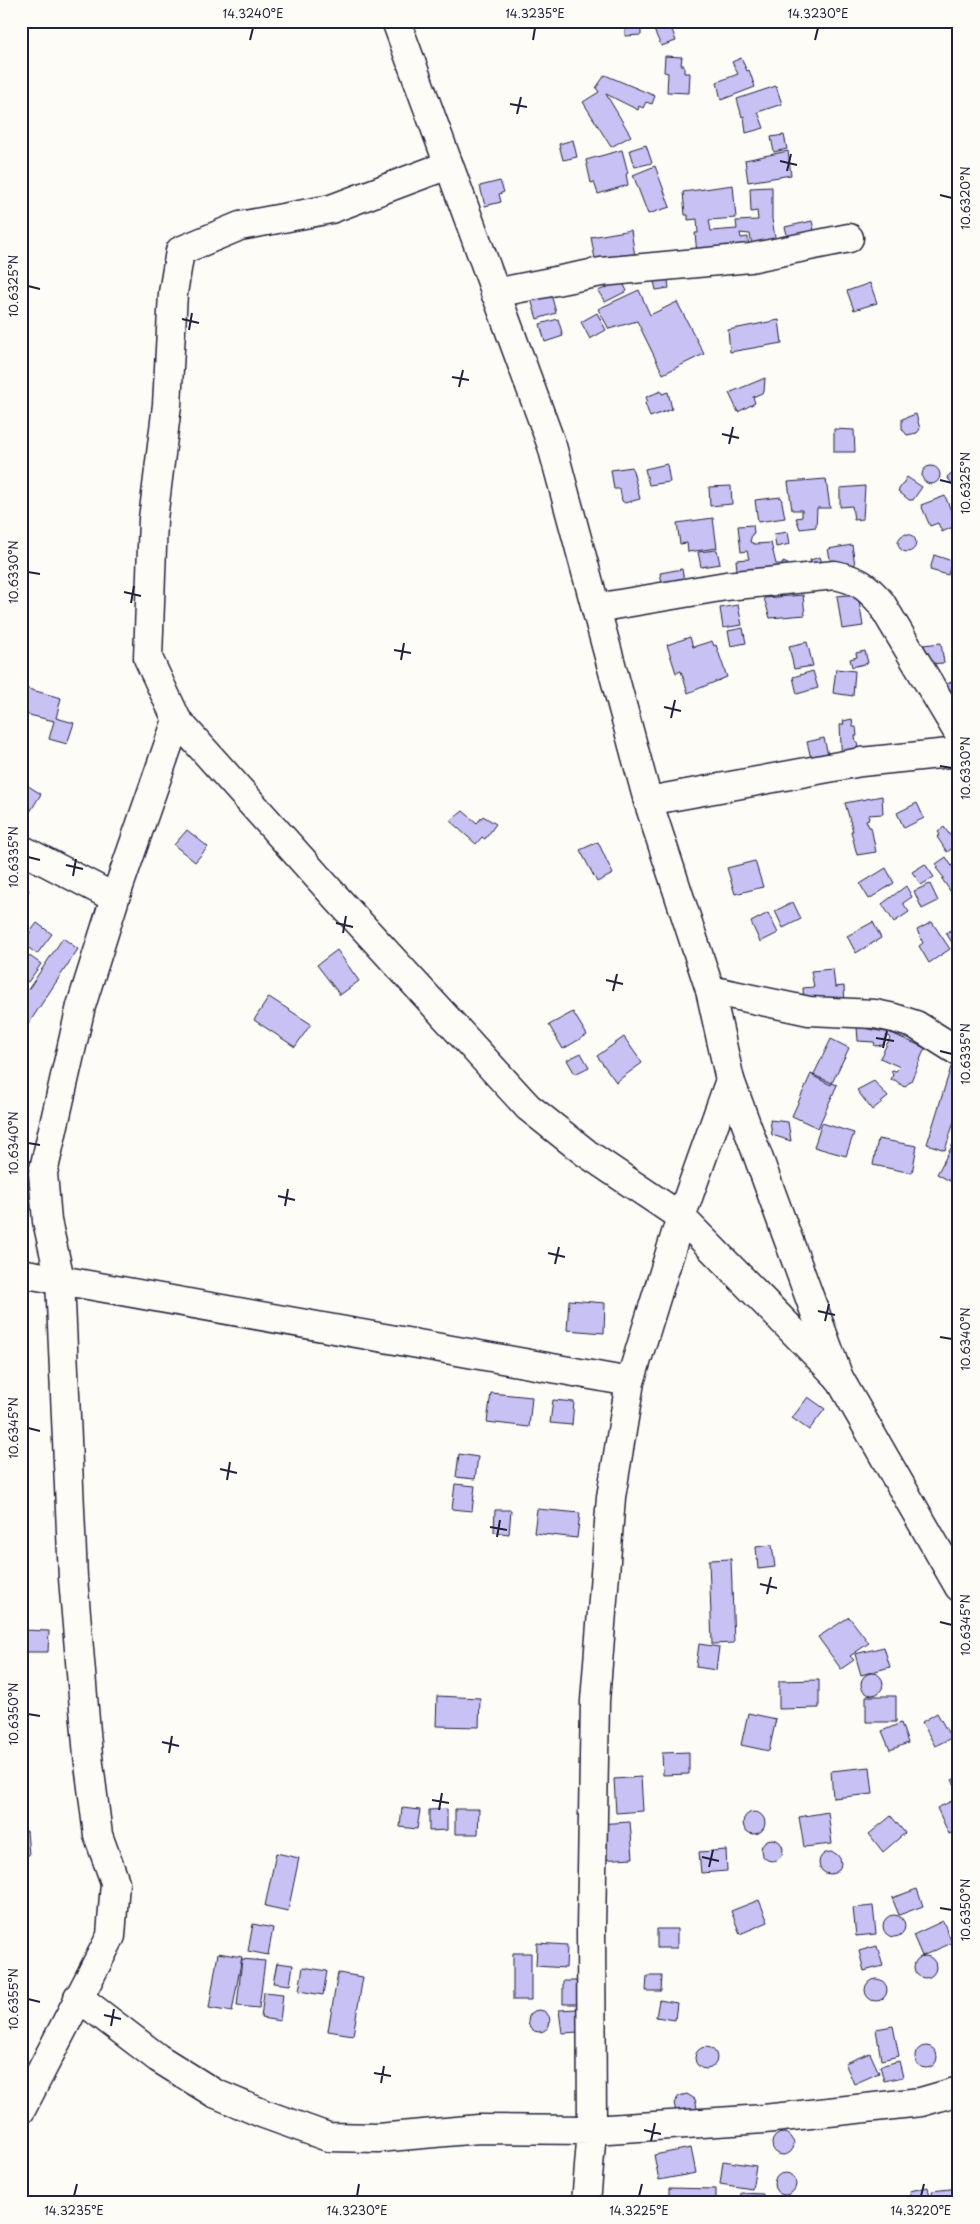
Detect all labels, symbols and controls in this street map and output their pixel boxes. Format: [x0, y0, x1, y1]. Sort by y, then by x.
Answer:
text: 14.3240°E [223, 4, 283, 22]
text: 14.3235°E [505, 4, 565, 22]
text: 14.3230°E [787, 4, 849, 22]
text: 10.6320°N [956, 166, 974, 230]
text: 10.6325°N [4, 255, 22, 317]
text: 10.6325°N [956, 452, 974, 514]
text: 10.6330°N [4, 540, 22, 604]
text: 10.6330°N [956, 736, 974, 800]
text: 10.6335°N [4, 826, 22, 888]
text: 10.6335°N [956, 1023, 974, 1085]
text: 10.6340°N [4, 1111, 22, 1175]
text: 10.6340°N [956, 1307, 974, 1371]
text: 10.6345°N [4, 1397, 22, 1459]
text: 10.6345°N [956, 1594, 974, 1656]
text: 10.6350°N [4, 1683, 22, 1745]
text: 10.6350°N [956, 1879, 974, 1941]
text: 10.6355°N [4, 1968, 22, 2030]
text: 14.3235°E [44, 2201, 104, 2219]
text: 14.3230°E [326, 2201, 388, 2219]
text: 14.3225°E [609, 2201, 669, 2219]
text: 14.3220°E [891, 2201, 951, 2219]

